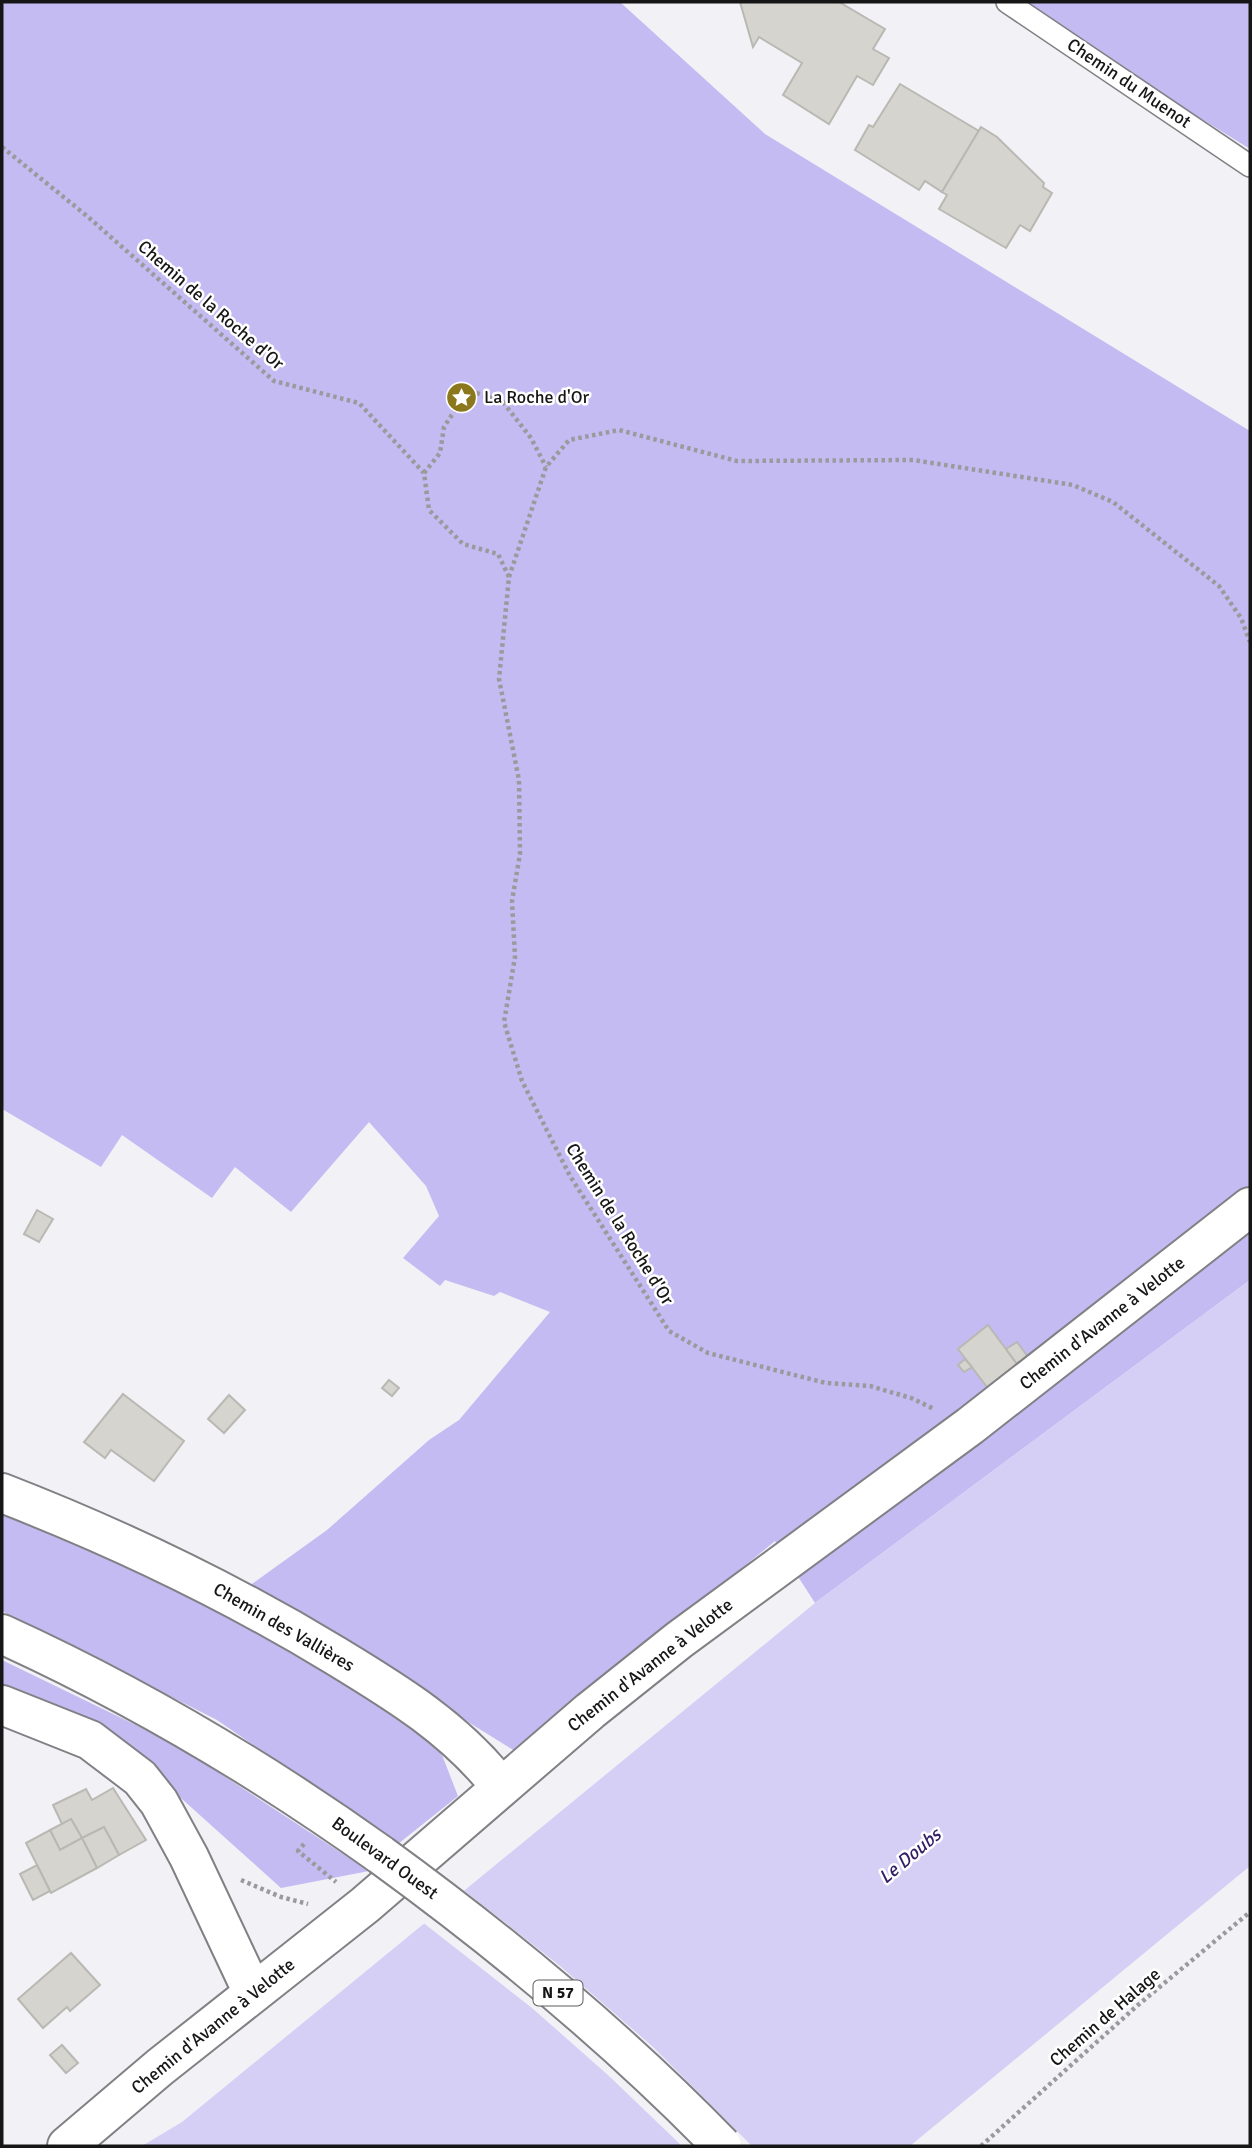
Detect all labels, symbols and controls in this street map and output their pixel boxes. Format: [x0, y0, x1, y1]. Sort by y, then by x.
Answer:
street label: Chemin du Muenot [1063, 33, 1195, 133]
street label: Chemin de la Roche d'Or [133, 236, 289, 375]
place icon: La Roche d'Or [444, 380, 478, 414]
place label: La Roche d'Or [484, 386, 590, 408]
street label: Chemin de la Roche d'Or [561, 1139, 679, 1309]
street label: Chemin d'Avanne à Velotte [1015, 1252, 1189, 1394]
street label: Chemin des Vallières [210, 1578, 359, 1676]
street label: Chemin d'Avanne à Velotte [563, 1594, 737, 1736]
street label: Boulevard Ouest [328, 1812, 442, 1904]
water label: Le Doubs [874, 1822, 947, 1889]
street label: Chemin d'Avanne à Velotte [127, 1953, 299, 2099]
street label: Chemin de Halage [1045, 1963, 1165, 2071]
road number: N 57 [534, 1980, 582, 2006]

